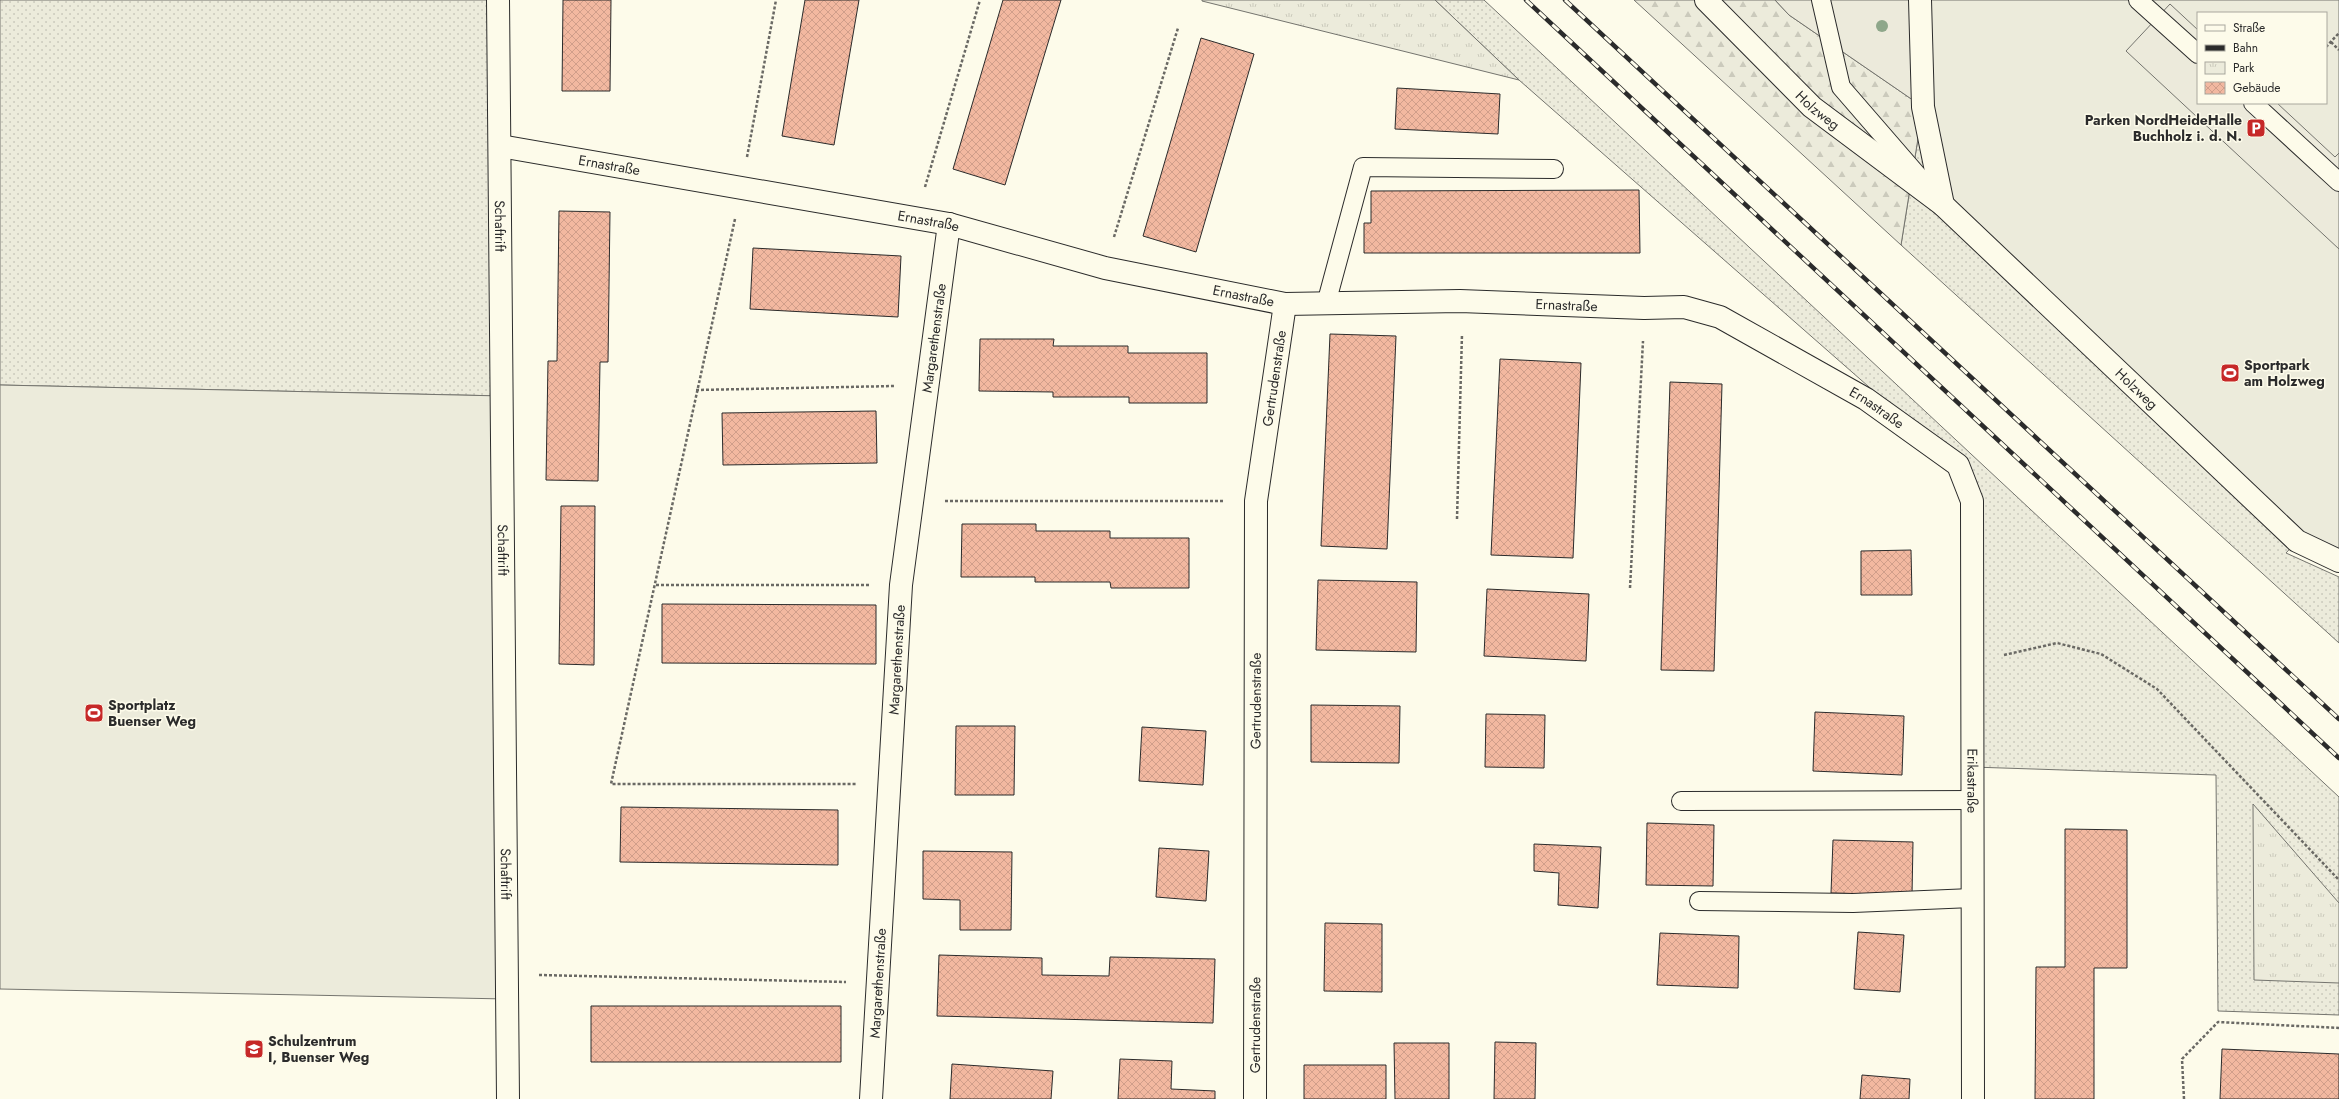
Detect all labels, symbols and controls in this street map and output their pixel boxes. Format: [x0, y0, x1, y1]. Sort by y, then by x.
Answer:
legend [2197, 12, 2327, 104]
text: Straße [2233, 19, 2265, 37]
text: Bahn [2233, 39, 2258, 57]
text: Park [2233, 59, 2255, 77]
text: Gebäude [2233, 79, 2280, 97]
street label: Holzweg [1791, 86, 1844, 134]
place label: Parken NordHeideHalle Buchholz i. d. N. [2085, 110, 2242, 146]
parking icon: Parken NordHeideHalle Buchholz i. d. N. [2245, 117, 2267, 139]
street label: Ernastraße [577, 150, 642, 180]
street label: Schaftrift [490, 200, 510, 253]
street label: Ernastraße [896, 205, 962, 236]
street label: Ernastraße [1211, 280, 1276, 312]
street label: Margarethenstraße [917, 282, 951, 394]
street label: Ernastraße [1535, 294, 1598, 316]
street label: Gertrudenstraße [1257, 329, 1291, 428]
place label: Sportpark am Holzweg [2244, 355, 2325, 391]
sports icon: Sportpark am Holzweg [2219, 362, 2241, 384]
street label: Holzweg [2111, 363, 2162, 414]
street label: Ernastraße [1846, 382, 1908, 433]
street label: Schaftrift [493, 524, 513, 577]
street label: Margarethenstraße [883, 604, 910, 715]
street label: Gertrudenstraße [1246, 653, 1266, 749]
place label: Sportplatz Buenser Weg [108, 695, 196, 731]
sports icon: Sportplatz Buenser Weg [83, 702, 105, 724]
street label: Erikastraße [1962, 748, 1983, 813]
street label: Schaftrift [496, 848, 516, 901]
street label: Margarethenstraße [865, 928, 891, 1039]
street label: Gertrudenstraße [1245, 977, 1265, 1073]
place label: Schulzentrum I, Buenser Weg [268, 1031, 369, 1067]
school or university icon: Schulzentrum I, Buenser Weg [243, 1038, 265, 1060]

